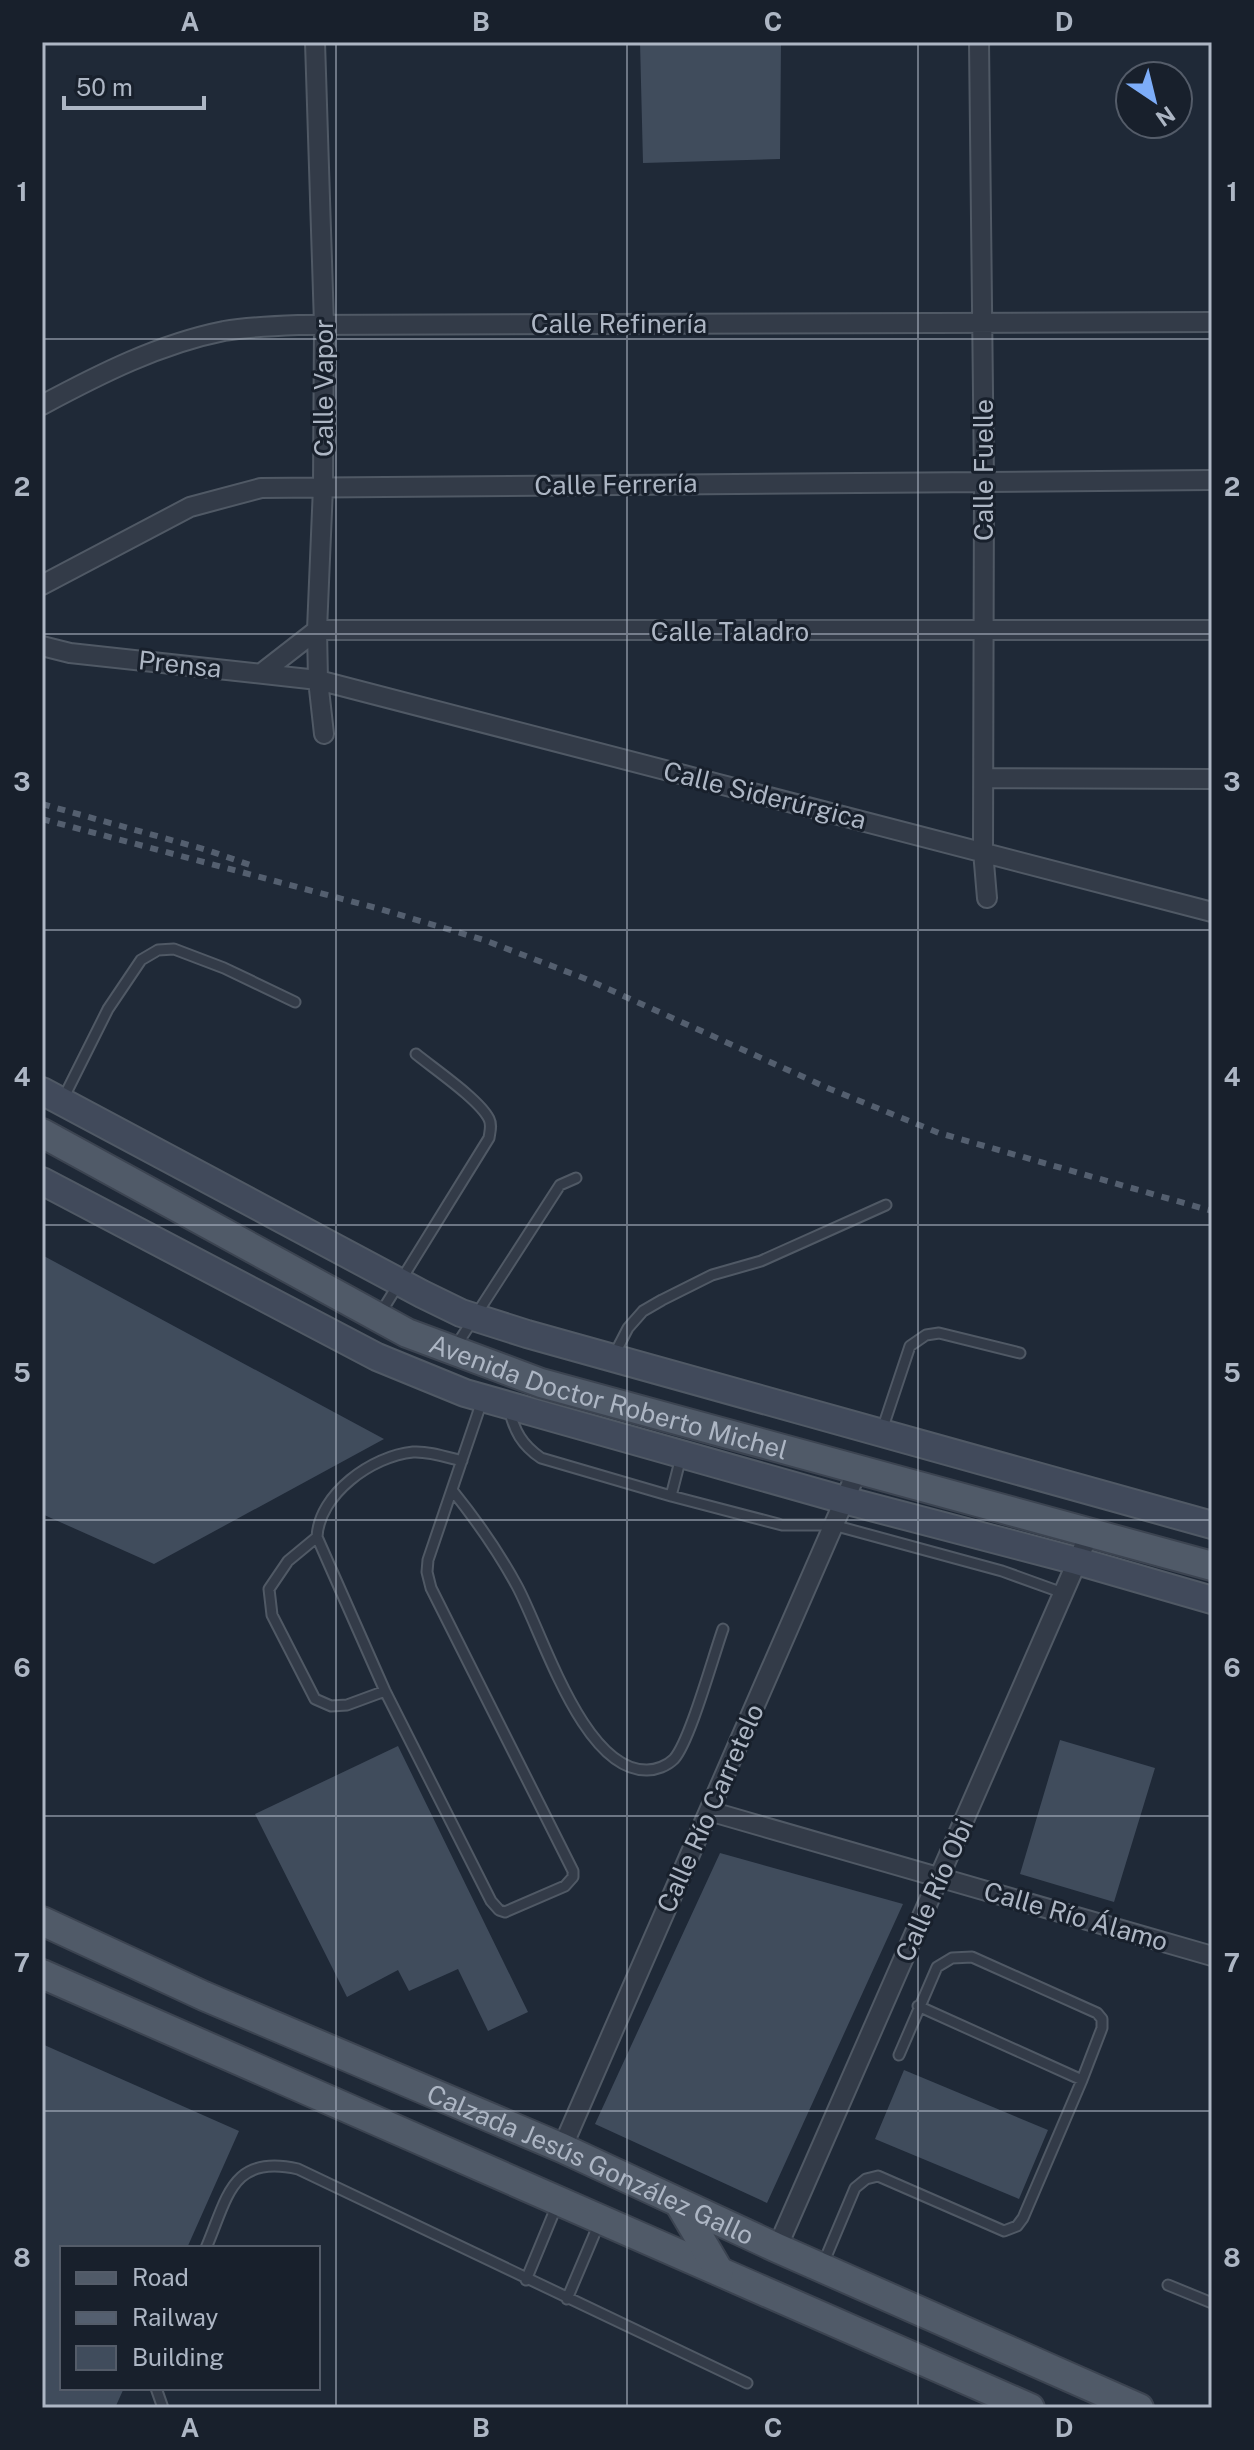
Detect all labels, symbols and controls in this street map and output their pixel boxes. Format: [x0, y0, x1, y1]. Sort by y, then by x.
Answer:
text: A [181, 6, 200, 37]
text: B [472, 6, 490, 37]
text: C [764, 6, 782, 37]
text: D [1055, 6, 1073, 37]
scale bar [64, 60, 204, 110]
north arrow [1114, 60, 1194, 140]
text: 50 m [76, 73, 133, 101]
text: N [1151, 101, 1180, 132]
text: 1 [16, 176, 28, 207]
text: 1 [1226, 176, 1238, 207]
street label: Calle Refinería [531, 308, 707, 339]
street label: Calle Vapor [308, 319, 339, 457]
street label: Calle Fuelle [968, 399, 999, 541]
street label: Calle Ferrería [534, 467, 698, 501]
text: 2 [14, 471, 30, 502]
text: 2 [1224, 471, 1240, 502]
street label: Calle Taladro [651, 616, 809, 647]
street label: Prensa [137, 644, 223, 684]
street label: Calle Siderúrgica [660, 755, 870, 835]
text: 3 [13, 766, 31, 797]
text: 3 [1223, 766, 1241, 797]
text: 4 [13, 1061, 31, 1092]
text: 4 [1223, 1061, 1241, 1092]
street label: Avenida Doctor Roberto Michel [425, 1327, 791, 1465]
text: 5 [13, 1357, 31, 1388]
text: 5 [1223, 1357, 1241, 1388]
text: 6 [13, 1652, 31, 1683]
text: 6 [1223, 1652, 1241, 1683]
street label: Calle Río Carretelo [650, 1699, 770, 1917]
street label: Calle Río Obi [889, 1814, 979, 1966]
street label: Calle Río Álamo [980, 1875, 1172, 1957]
text: 7 [14, 1947, 30, 1978]
text: 7 [1224, 1947, 1240, 1978]
street label: Calzada Jesús González Gallo [423, 2077, 759, 2251]
text: 8 [13, 2242, 31, 2273]
text: 8 [1223, 2242, 1241, 2273]
legend [60, 2246, 320, 2390]
text: Road [132, 2263, 189, 2291]
text: Railway [132, 2303, 218, 2331]
text: Building [132, 2343, 224, 2371]
text: A [181, 2412, 200, 2443]
text: B [472, 2412, 490, 2443]
text: C [764, 2412, 782, 2443]
text: D [1055, 2412, 1073, 2443]

